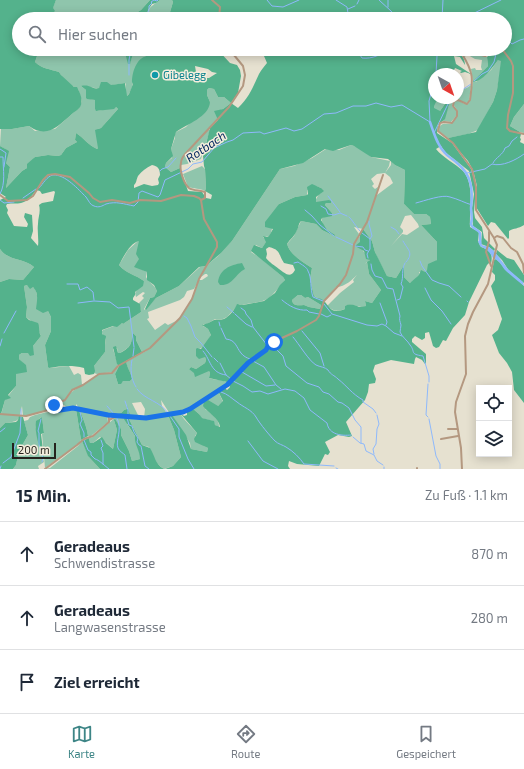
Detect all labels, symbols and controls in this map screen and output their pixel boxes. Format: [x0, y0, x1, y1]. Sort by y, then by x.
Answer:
search box [12, 12, 512, 56]
icon: search [26, 23, 48, 45]
text: Hier suchen [58, 25, 138, 43]
place label: Gibelegg [163, 68, 206, 81]
north arrow [428, 68, 464, 104]
marker: Gibelegg [150, 70, 160, 80]
water label: Rotbach [183, 128, 228, 165]
route start [265, 333, 283, 351]
map controls [476, 385, 512, 457]
button: locate [476, 385, 512, 421]
route end [45, 396, 63, 414]
button: layers [476, 421, 512, 457]
scale bar [12, 441, 56, 460]
text: 200 m [18, 443, 50, 456]
text: 15 Min. [16, 485, 71, 505]
text: Zu Fuß · 1.1 km [425, 487, 508, 503]
text: Geradeaus [54, 537, 130, 555]
icon: ahead [16, 543, 38, 565]
text: 870 m [471, 546, 508, 562]
text: Schwendistrasse [54, 555, 155, 571]
text: Geradeaus [54, 601, 130, 619]
icon: ahead [16, 607, 38, 629]
text: 280 m [471, 610, 508, 626]
text: Langwasenstrasse [54, 619, 166, 635]
icon: arrive [16, 671, 38, 693]
text: Ziel erreicht [54, 673, 140, 691]
tab: Karte [68, 723, 95, 760]
tab: Route [231, 723, 260, 760]
tab: Gespeichert [396, 723, 456, 760]

